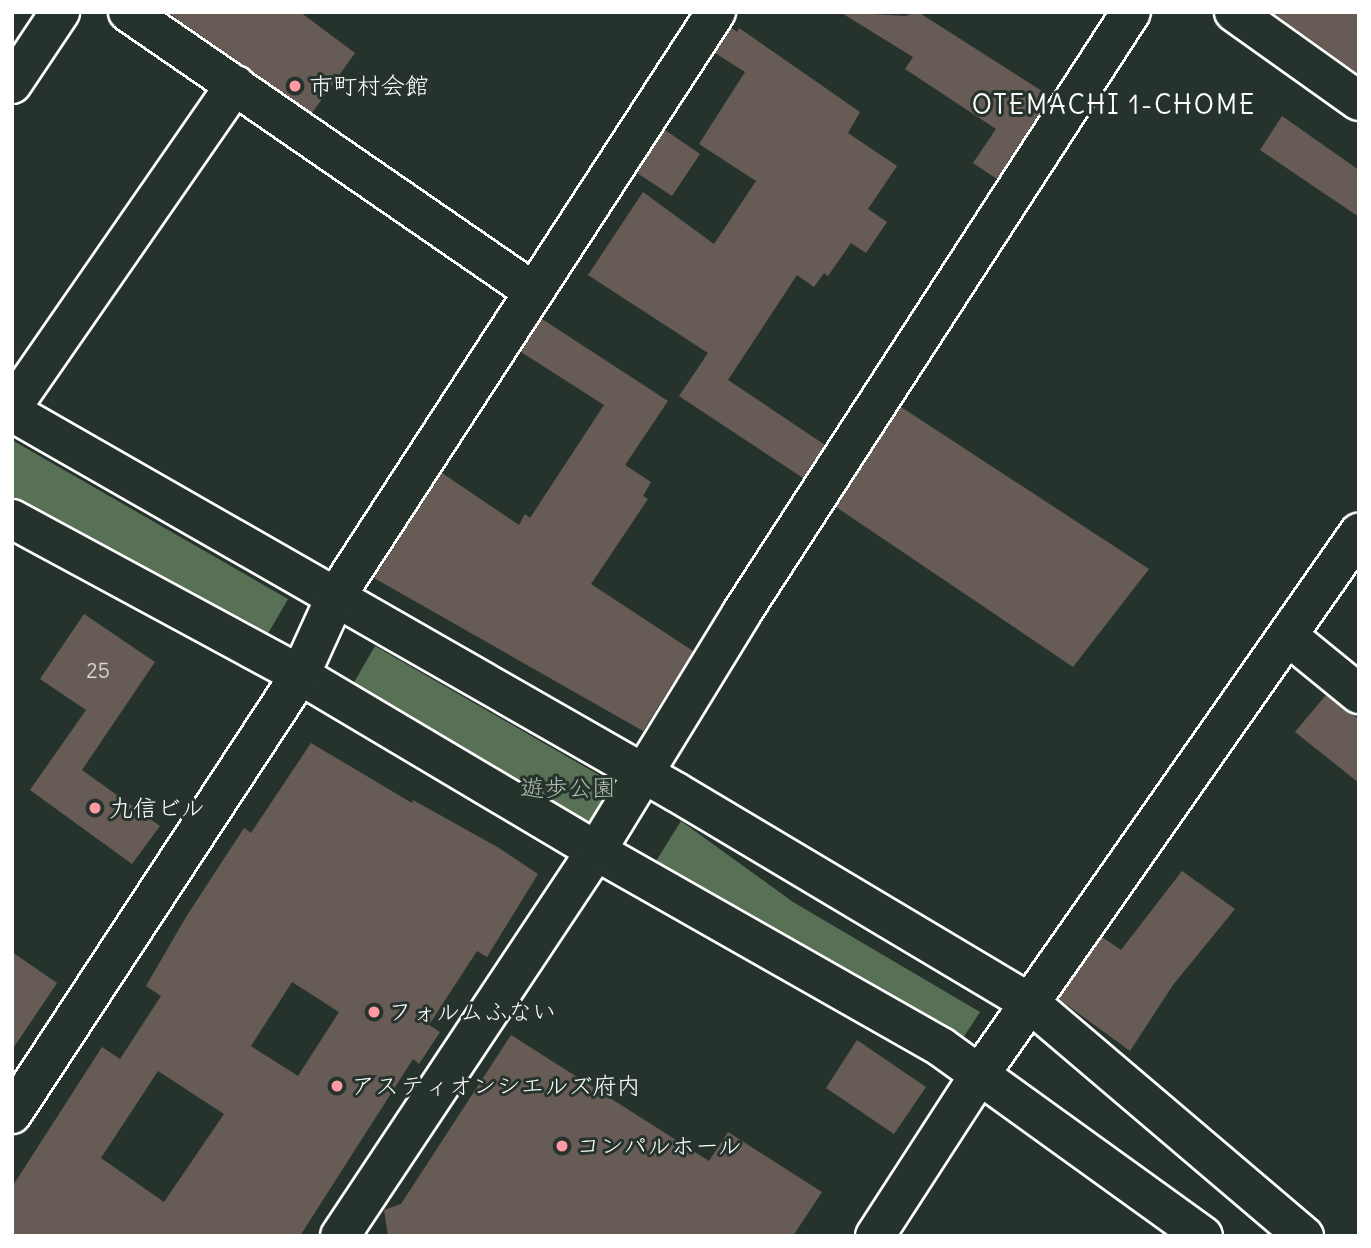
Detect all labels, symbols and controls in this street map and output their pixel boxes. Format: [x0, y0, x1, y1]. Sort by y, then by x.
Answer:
place label: 市町村会館 [309, 72, 429, 100]
marker: 市町村会館 [287, 78, 303, 94]
district label: OTEMACHI 1-CHOME [974, 89, 1254, 121]
house number: 25 [86, 658, 110, 684]
park label: 遊歩公園 [520, 774, 616, 802]
place label: 九信ビル [109, 794, 205, 822]
marker: 九信ビル [87, 800, 103, 816]
place label: フォルムふない [388, 998, 556, 1026]
marker: フォルムふない [366, 1004, 382, 1020]
place label: アスティオンシエルズ府内 [351, 1072, 639, 1100]
marker: アスティオンシエルズ府内 [329, 1078, 345, 1094]
place label: コンパルホール [576, 1132, 744, 1160]
marker: コンパルホール [554, 1138, 570, 1154]

